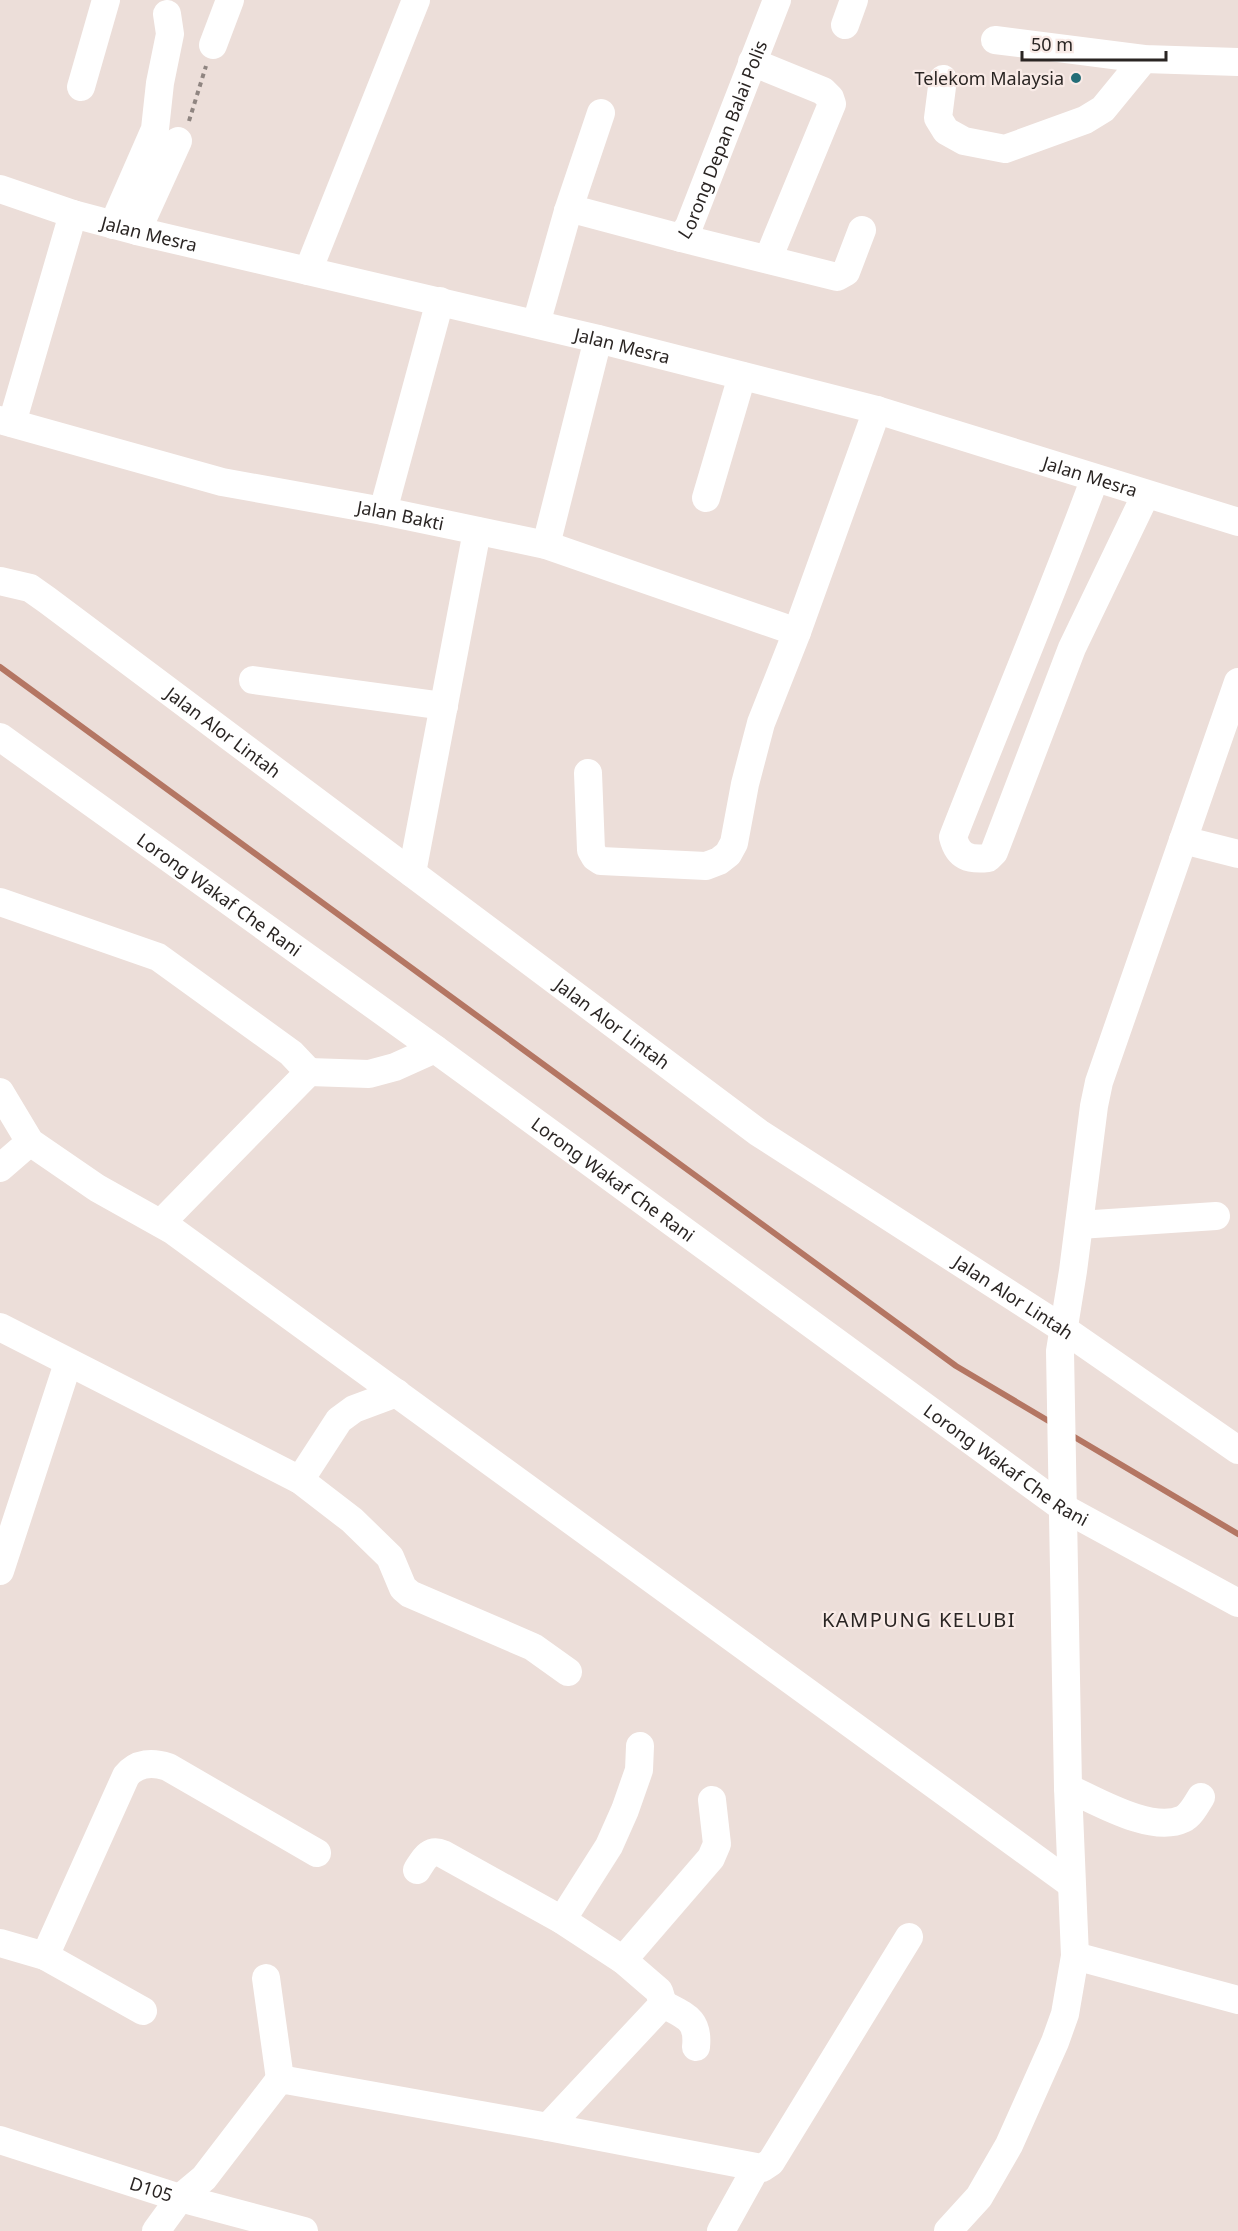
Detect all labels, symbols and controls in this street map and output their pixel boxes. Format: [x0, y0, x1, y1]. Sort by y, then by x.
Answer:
scale bar [1022, 24, 1166, 62]
text: 50 m [1031, 32, 1073, 56]
street label: Lorong Depan Balai Polis [672, 37, 772, 243]
place label: Telekom Malaysia [915, 66, 1064, 90]
marker: Telekom Malaysia [1069, 71, 1083, 85]
street label: Jalan Mesra [97, 210, 200, 257]
street label: Jalan Mesra [570, 321, 673, 369]
street label: Jalan Mesra [1038, 450, 1141, 502]
street label: Jalan Bakti [353, 494, 446, 535]
street label: Jalan Alor Lintah [159, 680, 286, 783]
street label: Lorong Wakaf Che Rani [132, 827, 306, 961]
street label: Jalan Alor Lintah [549, 971, 675, 1074]
street label: Lorong Wakaf Che Rani [527, 1111, 700, 1247]
street label: Jalan Alor Lintah [948, 1249, 1078, 1344]
street label: Lorong Wakaf Che Rani [919, 1398, 1093, 1531]
district label: KAMPUNG KELUBI [822, 1606, 1016, 1633]
street label: D105 [127, 2171, 176, 2207]

